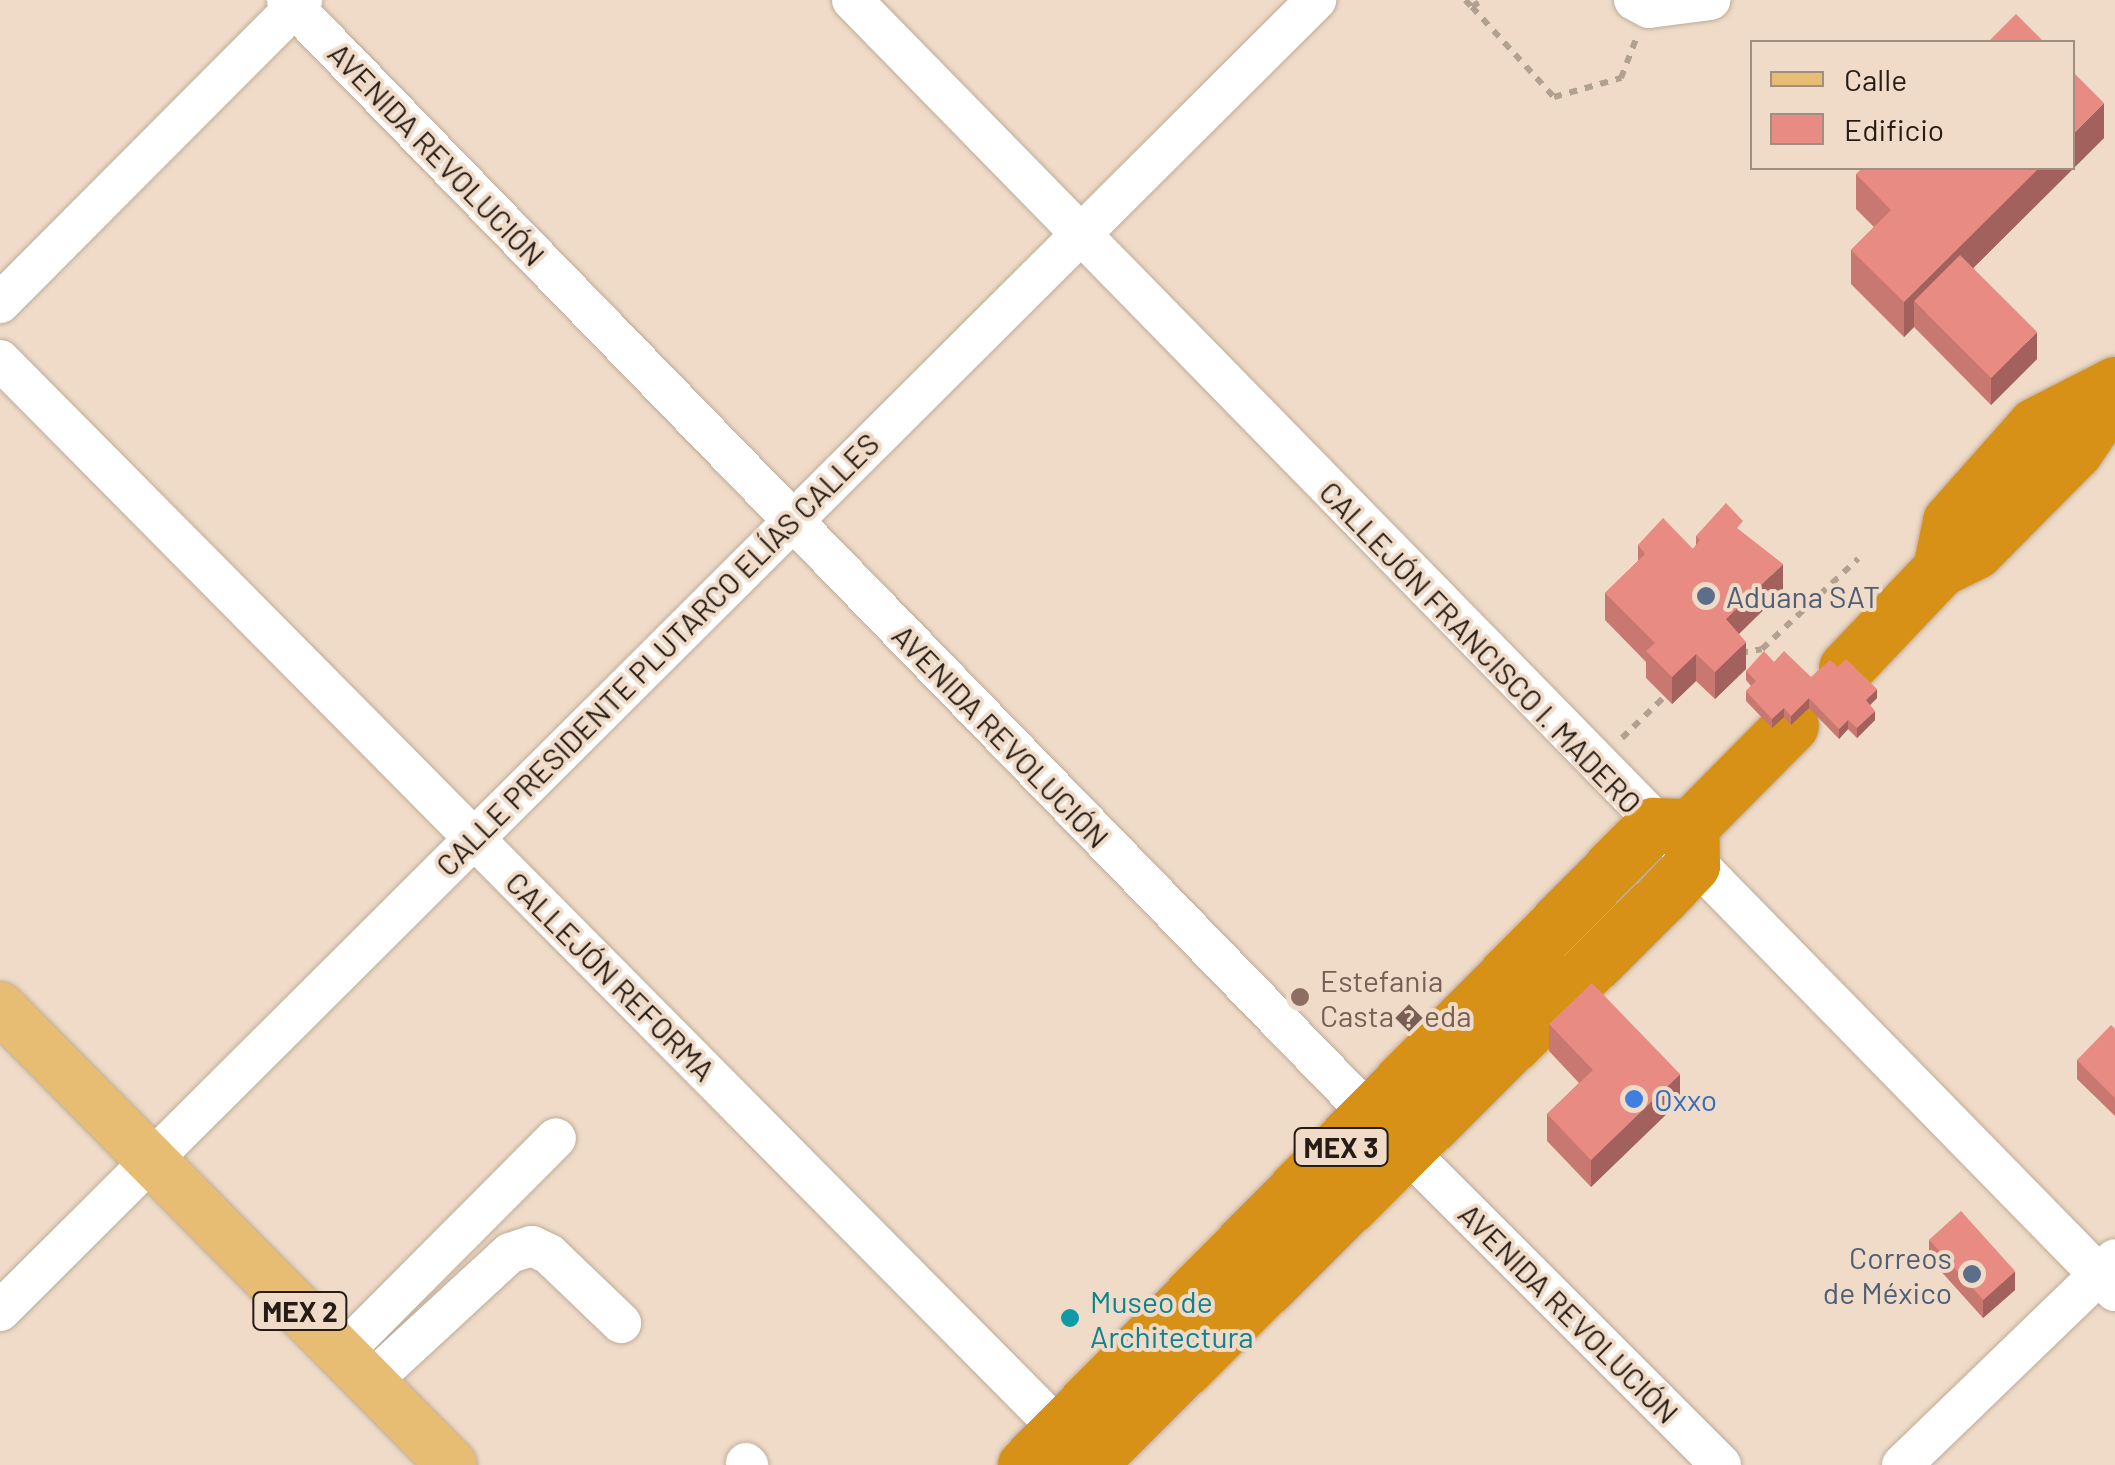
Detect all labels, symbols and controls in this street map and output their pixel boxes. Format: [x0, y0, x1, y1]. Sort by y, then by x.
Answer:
street label: AVENIDA REVOLUCIÓN [321, 35, 553, 273]
legend [1750, 40, 2075, 170]
text: Calle [1844, 61, 1907, 97]
text: Edificio [1844, 111, 1944, 147]
street label: CALLE PRESIDENTE PLUTARCO ELÍAS CALLES [428, 425, 886, 883]
street label: CALLEJÓN FRANCISCO I. MADERO [1313, 474, 1649, 820]
place label: Aduana SAT [1726, 578, 1880, 614]
marker: Aduana SAT [1695, 585, 1717, 607]
street label: AVENIDA REVOLUCIÓN [885, 617, 1117, 855]
street label: CALLEJÓN REFORMA [499, 864, 723, 1088]
place label: Estefania Casta�eda [1320, 962, 1472, 1032]
marker: Estefania Casta�eda [1289, 986, 1311, 1008]
place label: Oxxo [1654, 1081, 1717, 1117]
marker: Oxxo [1623, 1088, 1645, 1110]
road number: MEX 3 [1294, 1124, 1388, 1170]
street label: AVENIDA REVOLUCIÓN [1452, 1196, 1686, 1430]
place label: Correos de México [1823, 1239, 1952, 1310]
marker: Correos de México [1961, 1263, 1983, 1285]
place label: Museo de Architectura [1090, 1283, 1254, 1354]
road number: MEX 2 [250, 1288, 350, 1334]
marker: Museo de Architectura [1059, 1307, 1081, 1329]

